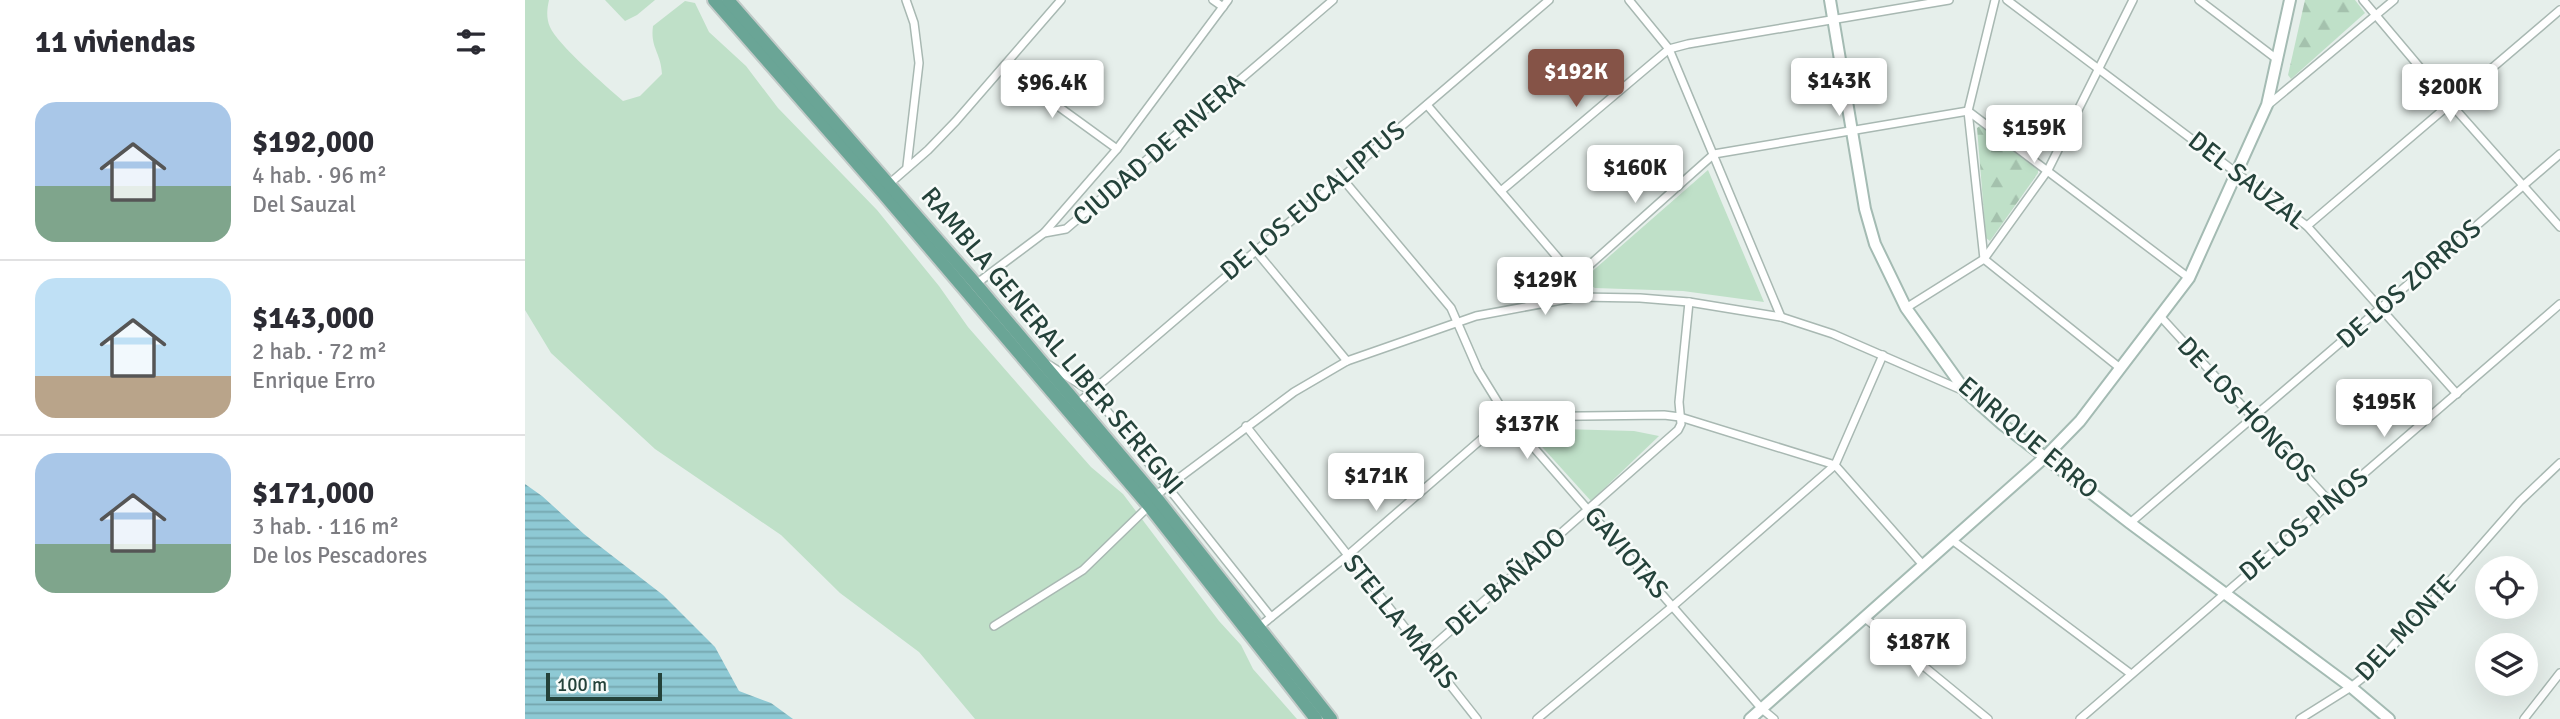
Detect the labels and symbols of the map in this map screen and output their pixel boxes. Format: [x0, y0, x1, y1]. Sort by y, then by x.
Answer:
pin: $192K [1527, 50, 1625, 109]
pin: $143K [1790, 58, 1888, 118]
pin: $96.4K [995, 60, 1109, 120]
pin: $200K [2401, 64, 2499, 124]
street label: CIUDAD DE RIVERA [1066, 67, 1252, 233]
pin: $159K [1985, 106, 2083, 165]
street label: DE LOS EUCALIPTUS [1214, 114, 1412, 288]
street label: DEL SAUZAL [2181, 125, 2313, 237]
pin: $160K [1586, 146, 1684, 205]
street label: RAMBLA GENERAL LIBER SEREGNI [914, 181, 1190, 501]
street label: DE LOS ZORROS [2330, 213, 2488, 355]
pin: $129K [1496, 258, 1594, 317]
street label: DE LOS HONGOS [2170, 330, 2322, 490]
street label: ENRIQUE ERRO [1951, 370, 2105, 506]
pin: $195K [2335, 380, 2433, 439]
pin: $137K [1478, 402, 1576, 461]
pin: $171K [1327, 454, 1425, 513]
street label: DE LOS PINOS [2233, 462, 2375, 588]
street label: GAVIOTAS [1577, 500, 1675, 606]
street label: DEL BAÑADO [1439, 521, 1573, 643]
street label: STELLA MARIS [1336, 548, 1464, 696]
street label: DEL MONTE [2349, 568, 2463, 688]
pin: $187K [1869, 620, 1967, 679]
scale bar [546, 670, 661, 702]

